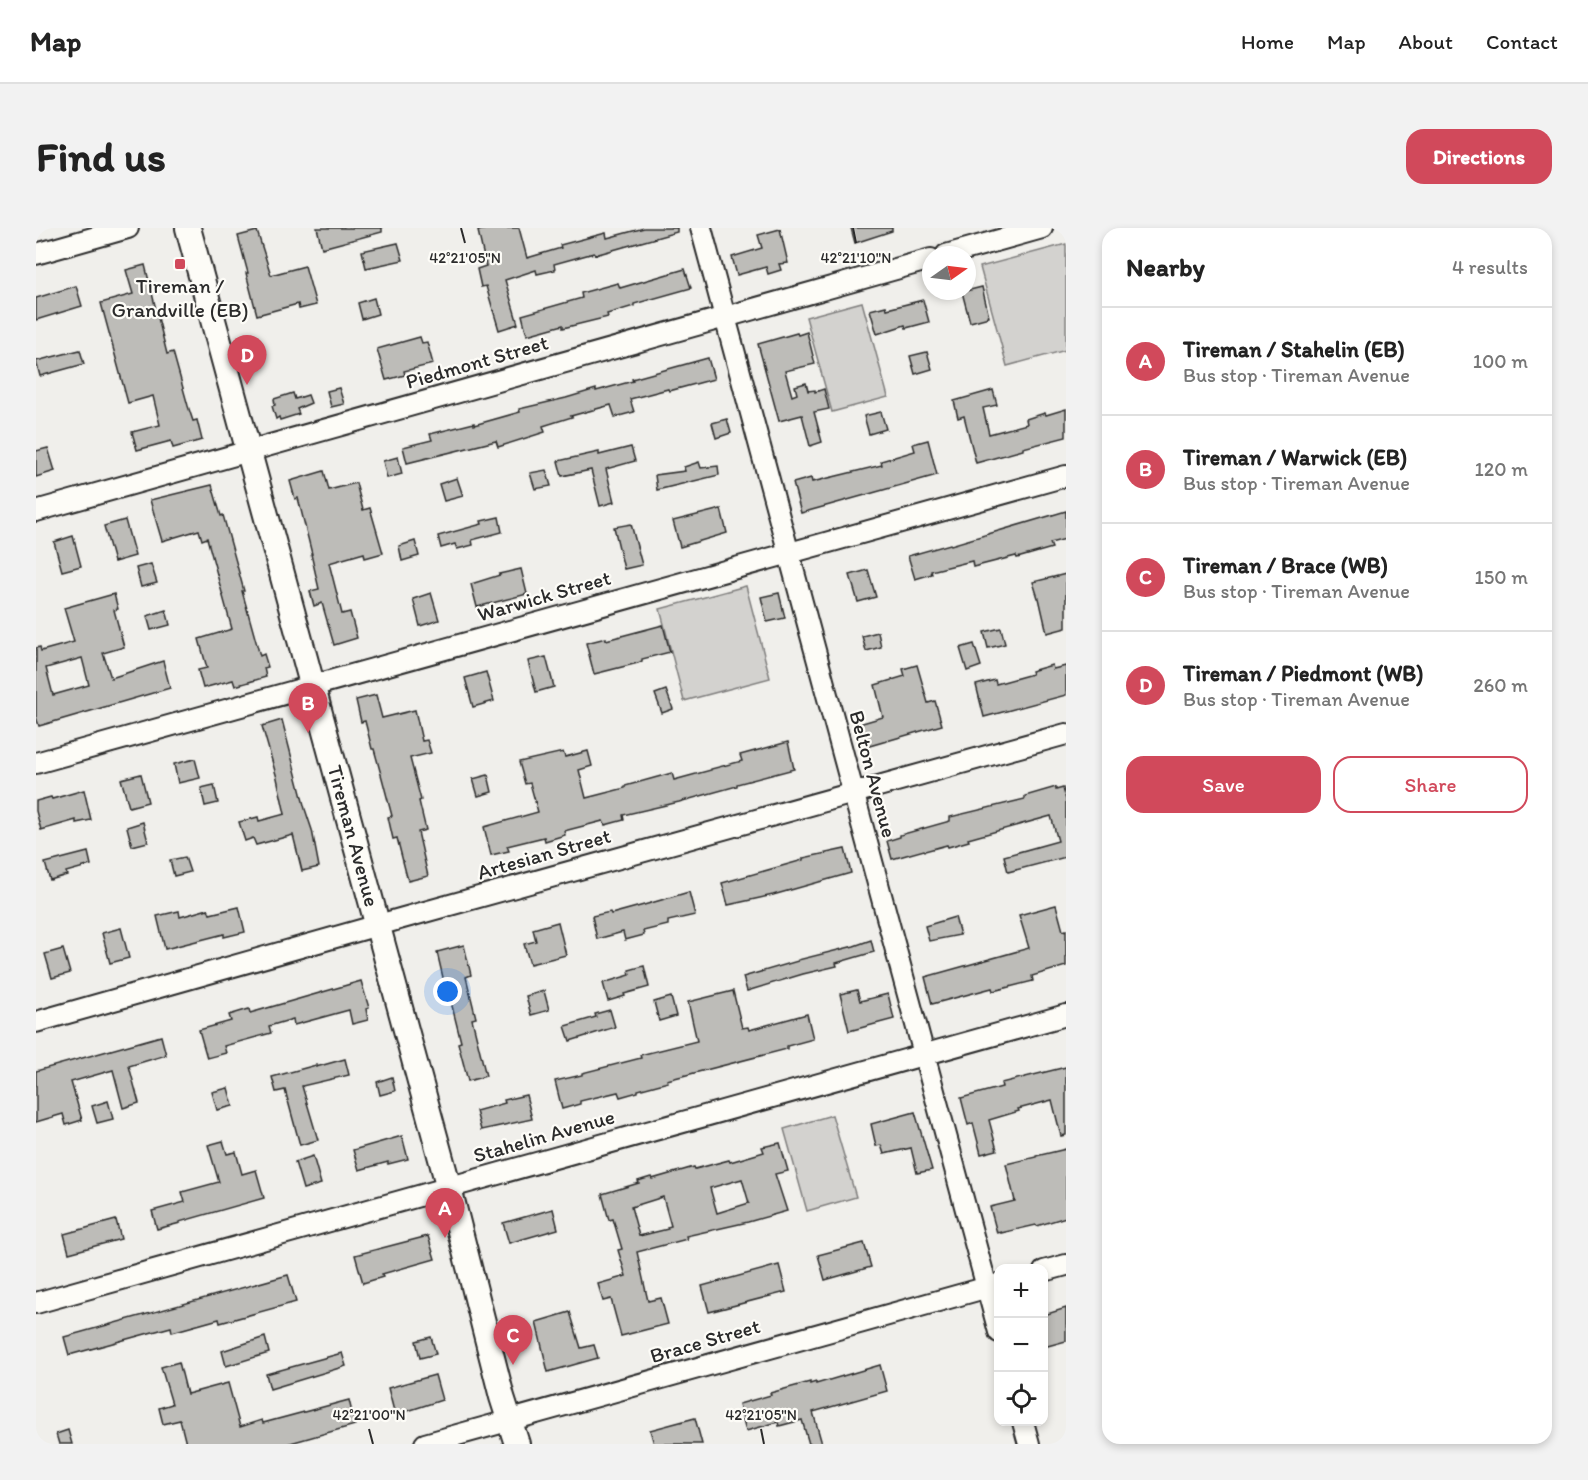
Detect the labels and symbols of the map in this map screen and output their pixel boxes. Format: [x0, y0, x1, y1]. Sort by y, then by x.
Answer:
north arrow [922, 246, 976, 300]
text: 42°21'05"N [429, 249, 501, 267]
text: 42°21'10"N [821, 249, 891, 267]
marker: Tireman / Grandville (EB) [173, 257, 187, 271]
place label: Tireman / Grandville (EB) [111, 273, 249, 322]
street label: Piedmont Street [403, 329, 551, 394]
pin: D [228, 336, 266, 385]
street label: Warwick Street [474, 565, 613, 626]
pin: B [288, 684, 328, 733]
street label: Belton Avenue [845, 708, 902, 840]
street label: Tireman Avenue [323, 762, 385, 909]
street label: Artesian Street [474, 822, 614, 885]
your location [433, 977, 462, 1006]
street label: Stahelin Avenue [470, 1103, 617, 1168]
pin: A [426, 1188, 464, 1238]
street label: Brace Street [647, 1313, 763, 1368]
pin: C [494, 1316, 532, 1365]
text: 42°21'00"N [332, 1406, 406, 1424]
text: 42°21'05"N [725, 1406, 797, 1424]

